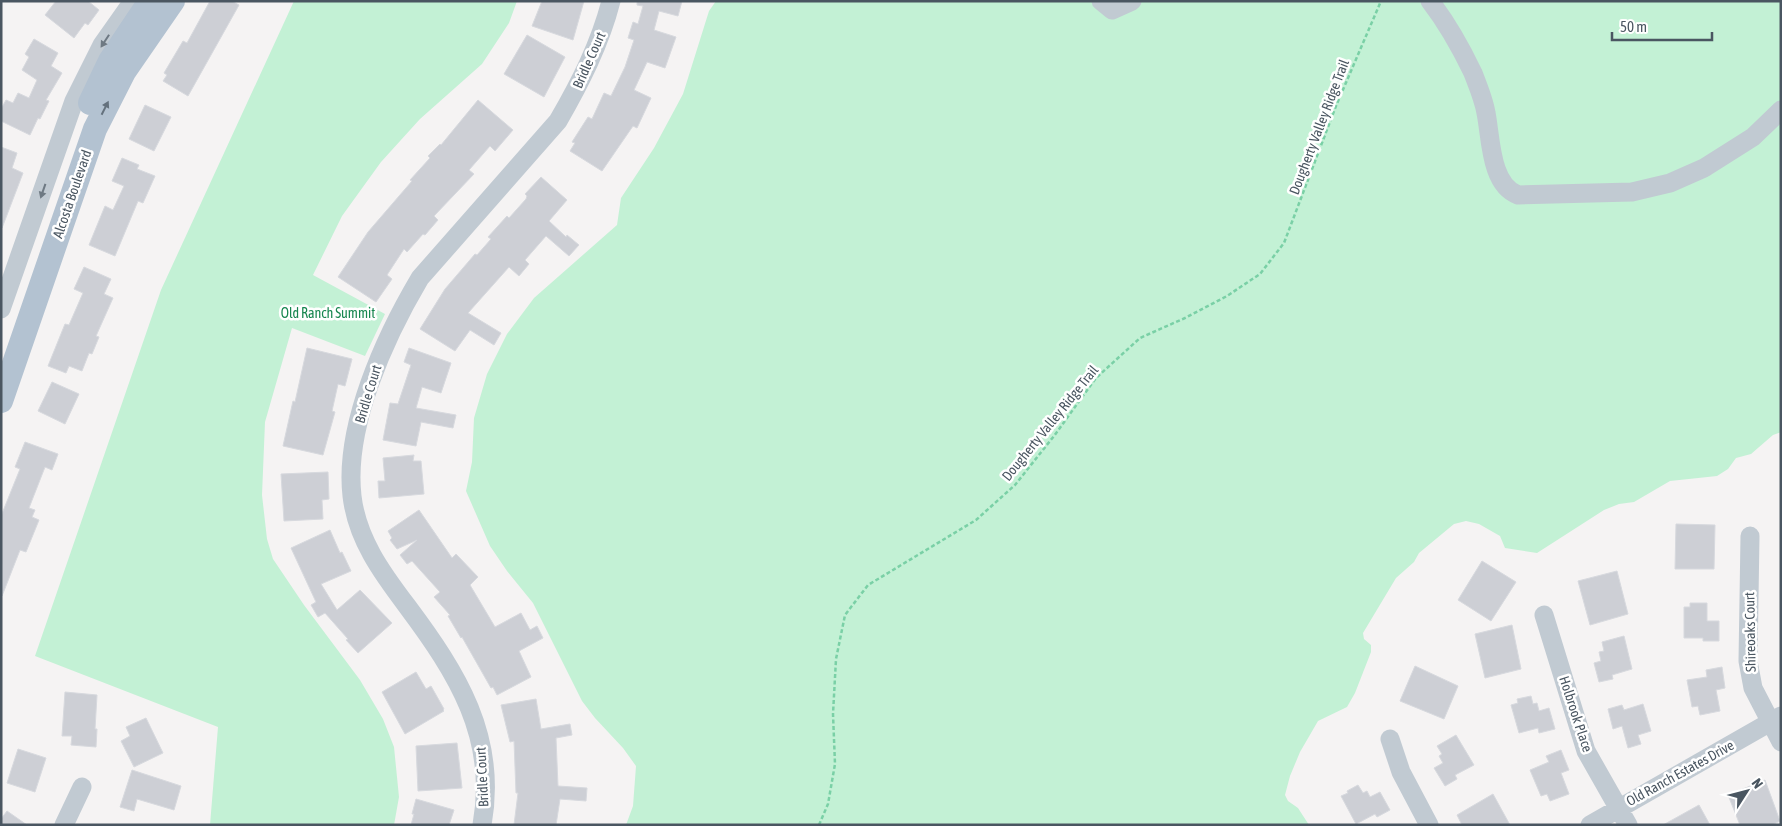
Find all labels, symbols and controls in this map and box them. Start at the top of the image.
scale bar [1612,10,1712,42]
text: 50 m [1620,18,1647,35]
street label: Bridle Court [569,29,609,91]
one-way arrow [100,35,110,48]
street label: Dougherty Valley Ridge Trail [1286,57,1352,197]
one-way arrow [101,101,109,115]
street label: Alcosta Boulevard [49,148,95,240]
one-way arrow [39,184,47,199]
park label: Old Ranch Summit [281,305,375,321]
street label: Dougherty Valley Ridge Trail [999,362,1102,484]
street label: Bridle Court [352,363,384,425]
street label: Shireoaks Court [1741,592,1759,672]
street label: Holbrook Place [1556,674,1596,754]
street label: Old Ranch Estates Drive [1624,737,1736,809]
street label: Bridle Court [472,747,492,807]
north arrow [1722,766,1772,816]
text: N [1749,775,1766,791]

